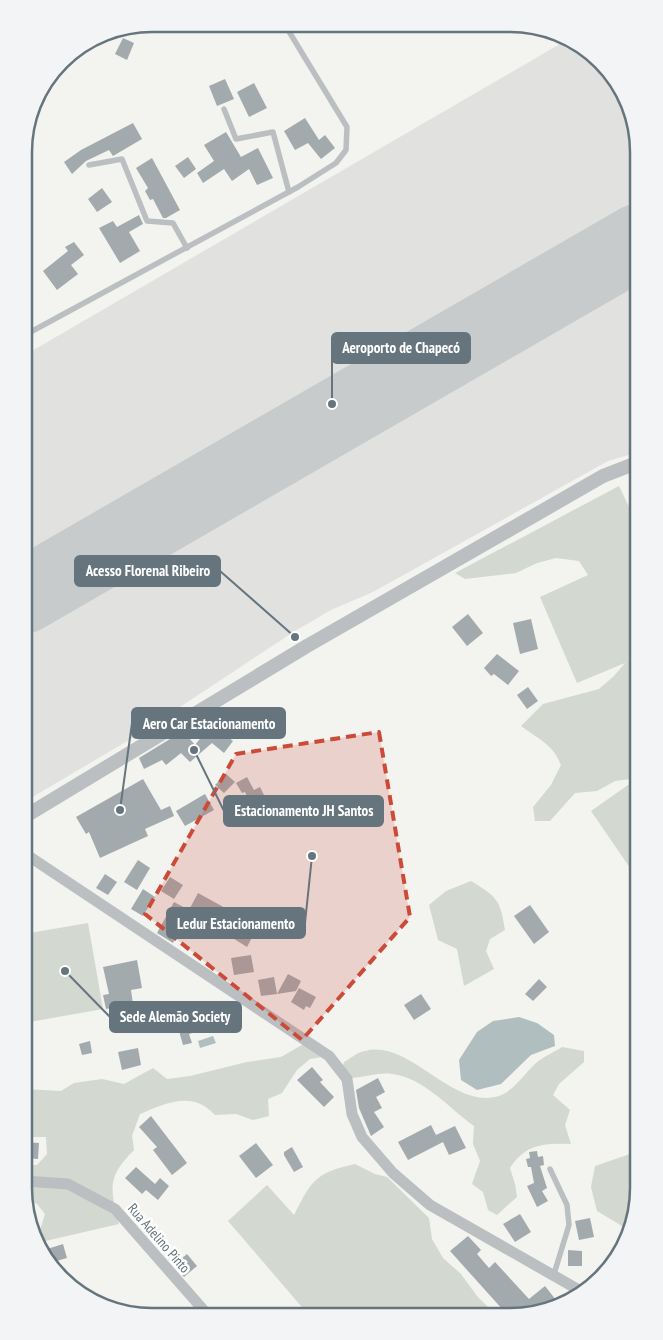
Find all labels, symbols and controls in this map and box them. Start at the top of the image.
callout: Aeroporto de Chapecó [332,333,470,363]
text: Aeroporto de Chapecó [341,338,460,357]
callout: Acesso Florenal Ribeiro [75,556,220,586]
text: Acesso Florenal Ribeiro [85,561,211,580]
callout: Aero Car Estacionamento [132,708,285,738]
text: Aero Car Estacionamento [142,714,276,733]
callout: Estacionamento JH Santos [224,796,383,826]
text: Estacionamento JH Santos [235,801,373,820]
callout: Ledur Estacionamento [167,908,305,938]
text: Ledur Estacionamento [177,914,295,933]
callout: Sede Alemão Society [110,1002,241,1032]
text: Sede Alemão Society [120,1007,231,1026]
street label: Rua Adelino Pinto [124,1200,194,1276]

